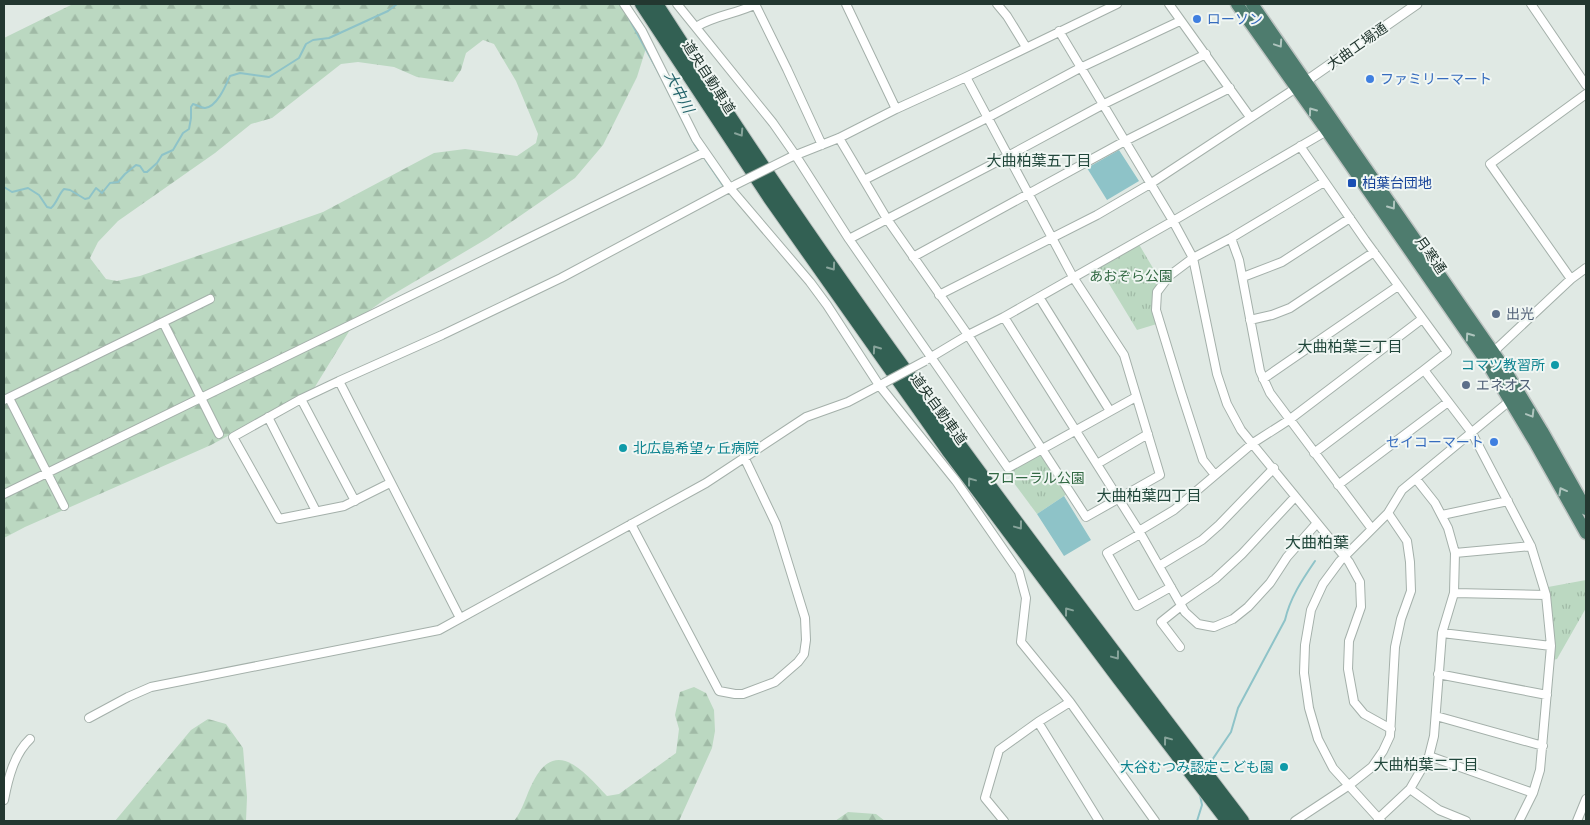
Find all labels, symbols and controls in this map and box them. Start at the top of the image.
place label: ローソン [1207,10,1263,28]
marker: ローソン [1191,13,1203,25]
street label: 大曲工場通 [1323,19,1391,73]
street label: 道央自動車道 [679,37,739,117]
one-way arrow [1273,38,1282,48]
water label: 大中川 [660,67,699,118]
place label: ファミリーマート [1380,70,1492,88]
marker: ファミリーマート [1364,73,1376,85]
one-way arrow [1310,108,1318,117]
one-way arrow [733,127,743,136]
district label: 大曲柏葉五丁目 [986,151,1092,170]
place label: 柏葉台団地 [1362,174,1432,192]
marker: 柏葉台団地 [1346,177,1358,189]
one-way arrow [1386,200,1395,210]
street label: 月寒通 [1412,233,1450,277]
one-way arrow [826,261,835,271]
park label: あおぞら公園 [1089,267,1173,285]
place label: 出光 [1506,305,1534,323]
marker: 出光 [1490,308,1502,320]
one-way arrow [1466,333,1475,342]
district label: 大曲柏葉三丁目 [1297,337,1403,356]
one-way arrow [873,345,882,355]
place label: コマツ教習所 [1461,356,1545,374]
marker: コマツ教習所 [1549,359,1561,371]
street label: 道央自動車道 [907,370,971,448]
place label: エネオス [1476,376,1532,394]
marker: エネオス [1460,379,1472,391]
one-way arrow [1525,408,1535,417]
place label: セイコーマート [1386,433,1484,451]
marker: セイコーマート [1488,436,1500,448]
place label: 北広島希望ヶ丘病院 [633,439,759,457]
marker: 北広島希望ヶ丘病院 [617,442,629,454]
park label: フローラル公園 [987,469,1085,487]
one-way arrow [969,478,977,487]
district label: 大曲柏葉四丁目 [1096,486,1202,505]
one-way arrow [1558,487,1568,496]
one-way arrow [1014,520,1022,529]
district label: 大曲柏葉 [1285,532,1349,552]
one-way arrow [1066,608,1074,617]
one-way arrow [1111,650,1119,659]
one-way arrow [1164,736,1173,746]
district label: 大曲柏葉二丁目 [1373,755,1479,774]
place label: 大谷むつみ認定こども園 [1120,758,1274,776]
marker: 大谷むつみ認定こども園 [1278,761,1290,773]

